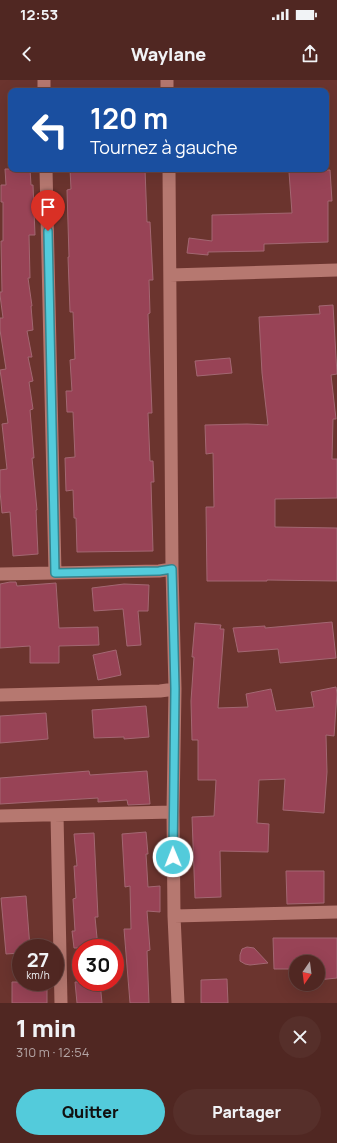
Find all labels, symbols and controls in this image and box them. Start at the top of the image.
text: 12:53 [20,4,58,25]
text: Waylane [131,42,206,66]
icon: back [16,43,38,65]
icon: share [299,43,321,65]
text: 120 m [90,99,168,137]
icon: left [24,104,76,156]
text: Tournez à gauche [90,135,238,159]
pin [31,190,65,231]
icon: arrive [37,196,59,218]
position arrow [152,836,194,878]
speed limit sign: 30 [72,939,124,991]
text: 27 [27,946,49,973]
north arrow [289,955,325,991]
map controls [289,955,325,991]
text: km/h [26,968,50,982]
text: 1 min [16,1011,76,1044]
button: close [279,1016,321,1058]
text: 310 m · 12:54 [16,1043,90,1061]
button: Quitter [16,1089,165,1135]
button: Partager [173,1089,321,1135]

